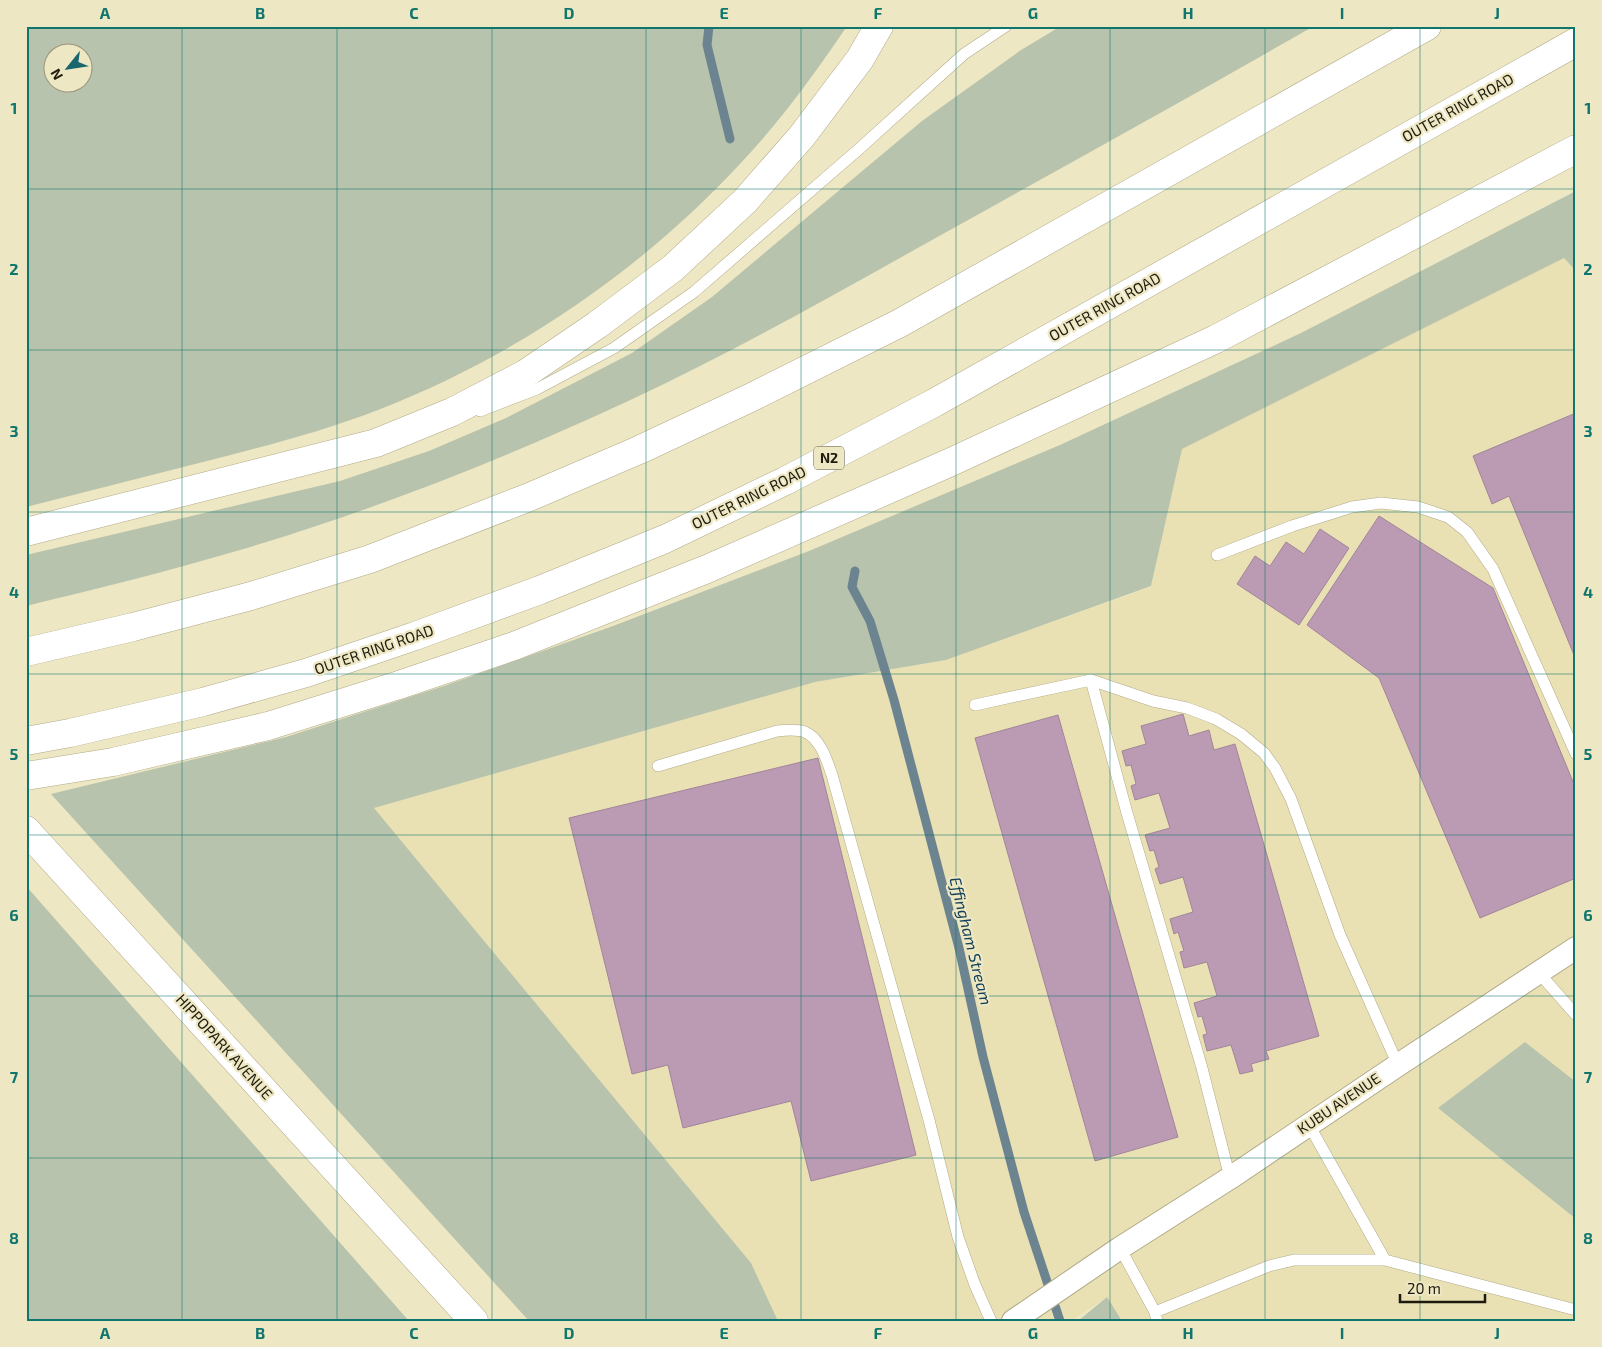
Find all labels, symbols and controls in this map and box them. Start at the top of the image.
text: A [100,3,111,22]
text: B [255,3,265,22]
text: C [409,3,419,22]
text: D [564,3,575,22]
text: E [719,3,729,22]
text: F [874,3,883,22]
text: G [1028,3,1038,22]
text: H [1182,3,1194,22]
text: I [1340,3,1344,22]
text: J [1494,3,1500,22]
north arrow [42,42,92,92]
text: N [46,66,66,83]
street label: OUTER RING ROAD [1399,69,1516,145]
text: 1 [11,98,17,117]
text: 1 [1585,98,1591,117]
text: 2 [9,259,19,278]
text: 2 [1583,259,1593,278]
street label: OUTER RING ROAD [1046,268,1163,344]
text: 3 [9,421,19,440]
text: 3 [1583,421,1593,440]
road number: N2 [814,446,844,469]
street label: OUTER RING ROAD [689,462,809,533]
text: 4 [9,582,19,601]
text: 4 [1583,582,1593,601]
street label: OUTER RING ROAD [312,620,436,678]
text: 5 [10,744,19,763]
text: 5 [1584,744,1593,763]
water label: Effingham Stream [946,875,997,1007]
text: 6 [9,905,19,924]
text: 6 [1583,905,1593,924]
street label: HIPPOPARK AVENUE [173,990,277,1103]
text: 7 [10,1067,19,1086]
text: 7 [1584,1067,1593,1086]
street label: KUBU AVENUE [1293,1069,1383,1138]
text: 8 [9,1228,19,1247]
text: 8 [1583,1228,1593,1247]
scale bar [1400,1272,1484,1304]
text: 20 m [1407,1279,1441,1297]
text: A [100,1323,111,1342]
text: B [255,1323,265,1342]
text: C [409,1323,419,1342]
text: D [564,1323,575,1342]
text: E [719,1323,729,1342]
text: F [874,1323,883,1342]
text: G [1028,1323,1038,1342]
text: H [1182,1323,1194,1342]
text: I [1340,1323,1344,1342]
text: J [1494,1323,1500,1342]

